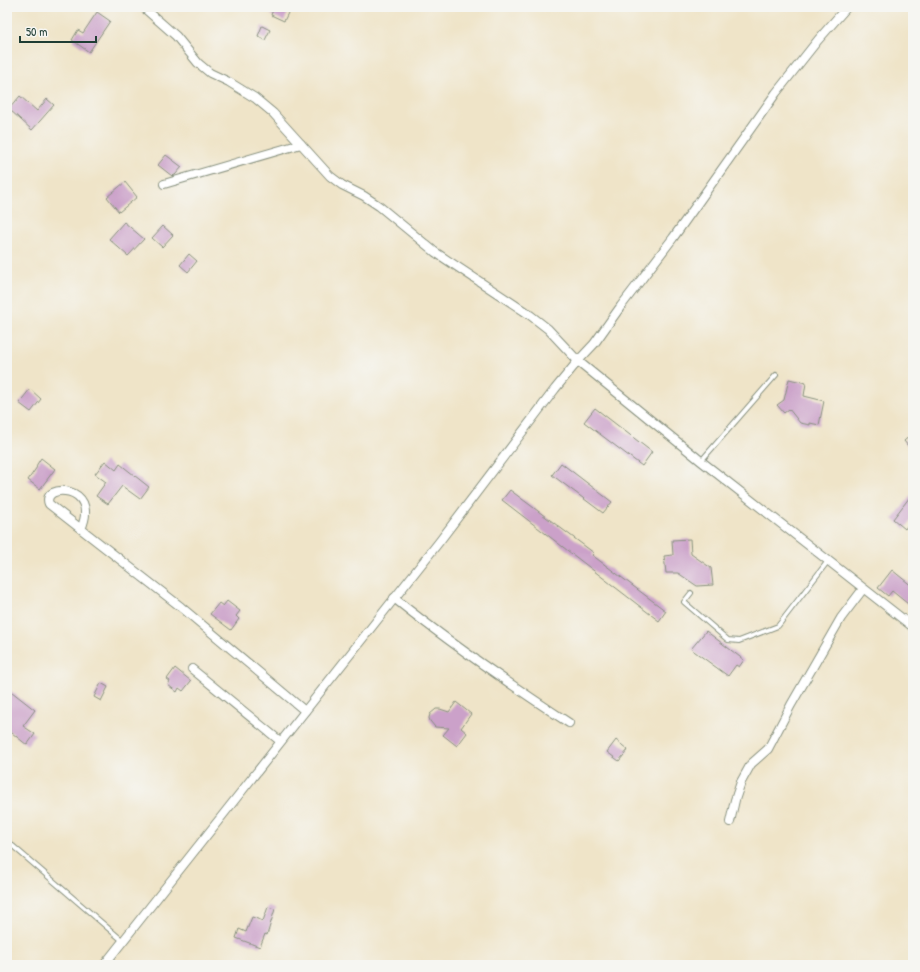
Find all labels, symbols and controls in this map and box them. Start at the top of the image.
scale bar [20,18,96,44]
text: 50 m [26,23,47,40]

